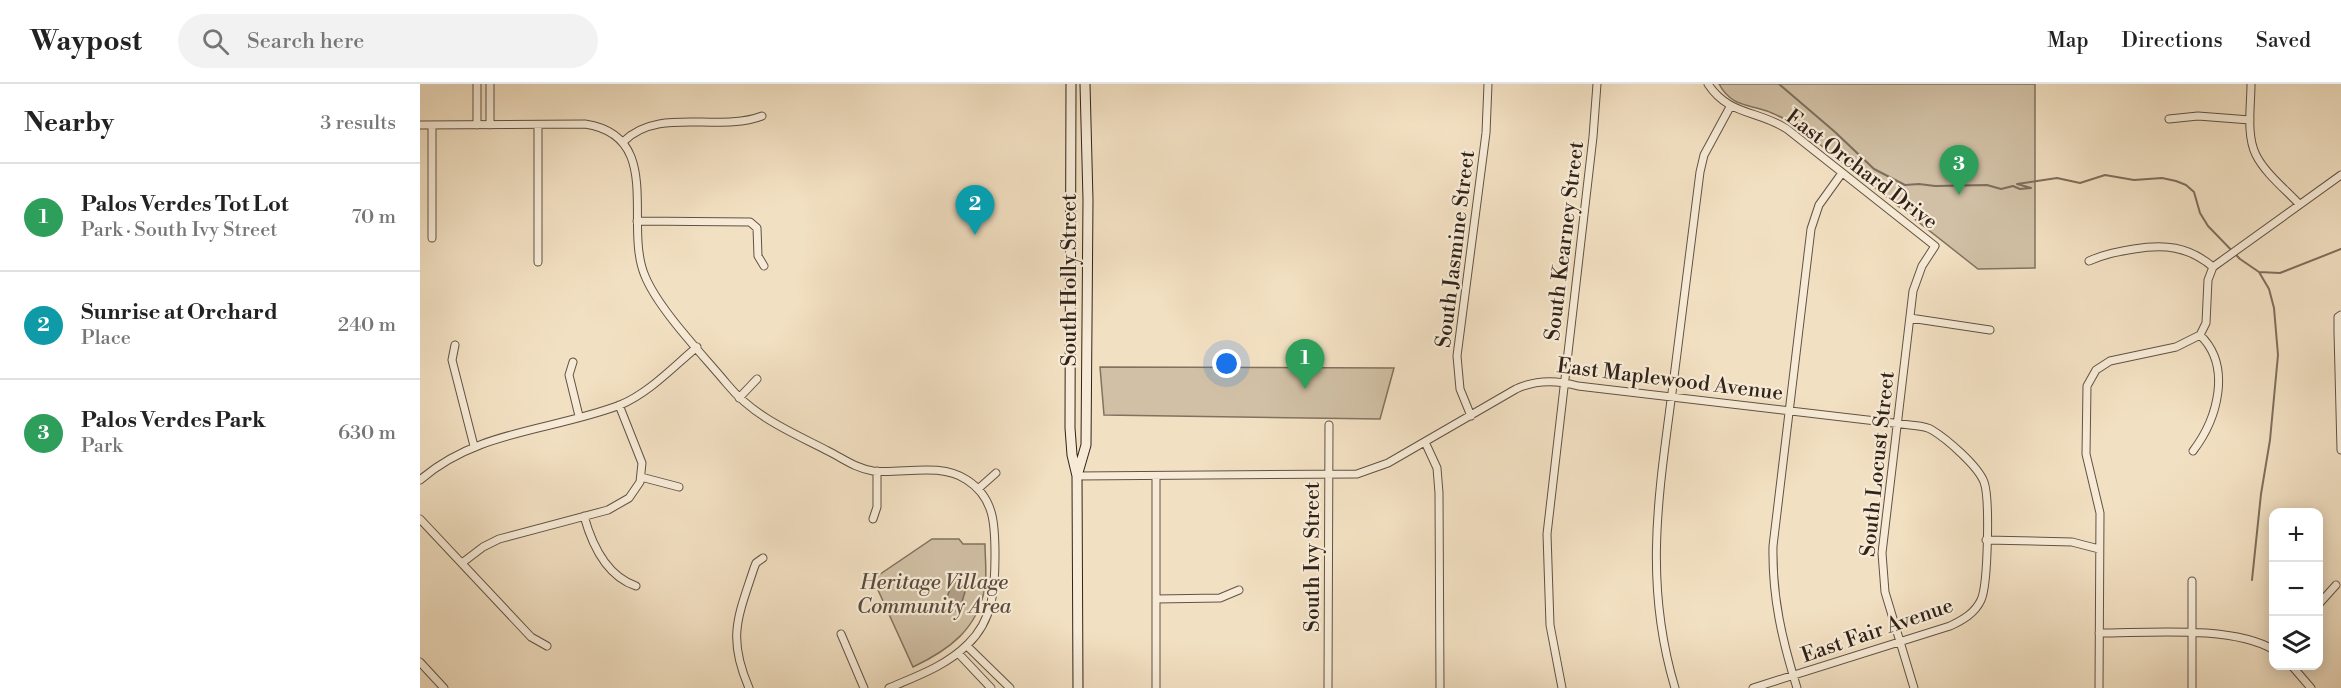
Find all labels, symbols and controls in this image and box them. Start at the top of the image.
search box [178,14,598,68]
text: Waypost [30,24,142,59]
icon: search [199,25,232,58]
text: Search here [247,28,364,55]
text: Map [2047,28,2089,54]
text: Directions [2122,28,2223,54]
text: Saved [2256,28,2311,54]
street label: East Orchard Drive [1780,104,1943,235]
text: Nearby [24,107,114,139]
text: 3 results [320,111,396,136]
street label: South Kearney Street [1540,139,1590,342]
pin: 3 [1940,146,1978,195]
street label: South Jasmine Street [1431,148,1481,349]
pin: 2 [956,186,994,235]
text: Palos Verdes Tot Lot [81,191,288,218]
street label: South Holly Street [1057,193,1083,367]
text: 1 [39,205,48,230]
text: 70 m [352,205,396,230]
text: Park · South Ivy Street [81,218,277,243]
text: Sunrise at Orchard [81,299,278,326]
text: 2 [37,313,50,338]
text: 240 m [338,313,396,338]
text: Place [81,326,131,351]
pin: 1 [1286,340,1324,389]
your location [1212,349,1241,378]
street label: East Maplewood Avenue [1555,353,1784,407]
street label: South Locust Street [1855,369,1901,558]
text: Palos Verdes Park [81,407,266,434]
text: 3 [37,421,50,446]
text: 630 m [338,421,396,446]
text: Park [81,434,123,459]
street label: South Ivy Street [1300,481,1326,632]
map controls [2269,508,2323,670]
button: + [2269,508,2323,562]
button: − [2269,562,2323,616]
park label: Heritage Village Community Area [857,570,1012,620]
street label: East Fair Avenue [1798,593,1957,669]
button: layers [2269,616,2323,670]

